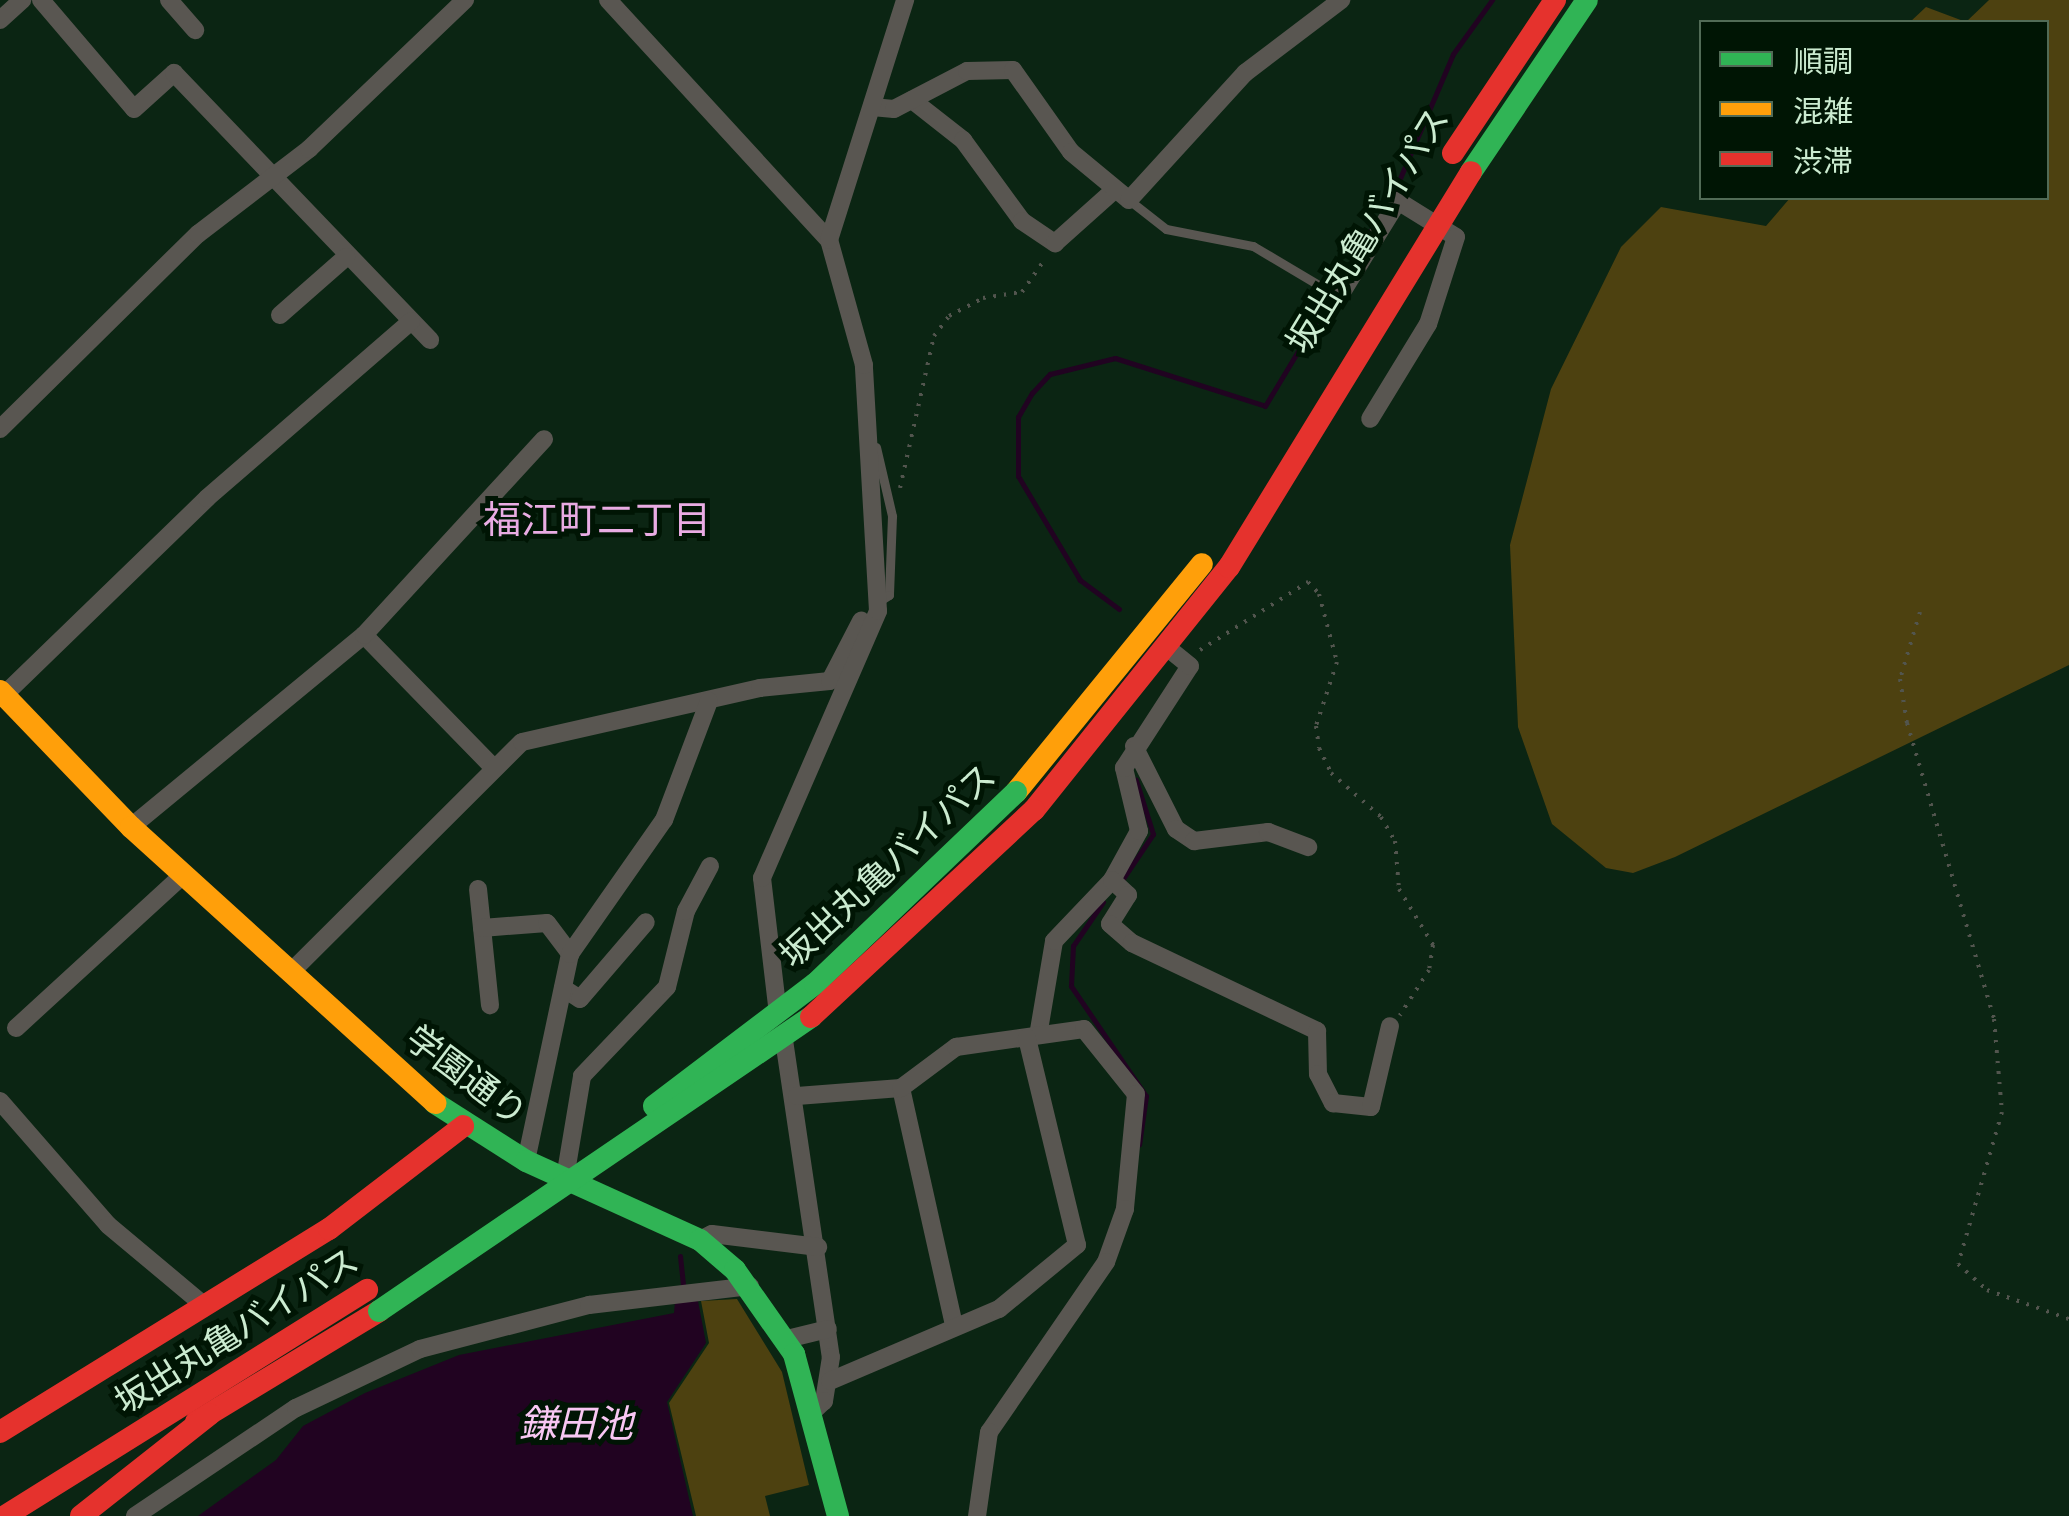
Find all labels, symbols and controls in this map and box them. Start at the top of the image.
legend [1699,20,2049,200]
text: 順調 [1793,41,1853,80]
text: 混雑 [1793,91,1853,130]
street label: 坂出丸亀バイパス [1277,99,1457,361]
text: 渋滞 [1793,141,1853,180]
district label: 福江町二丁目 [483,496,711,542]
street label: 坂出丸亀バイパス [770,754,1004,976]
street label: 学園通り [398,1016,536,1134]
street label: 坂出丸亀バイパス [106,1238,366,1422]
water label: 鎌田池 [519,1400,633,1446]

